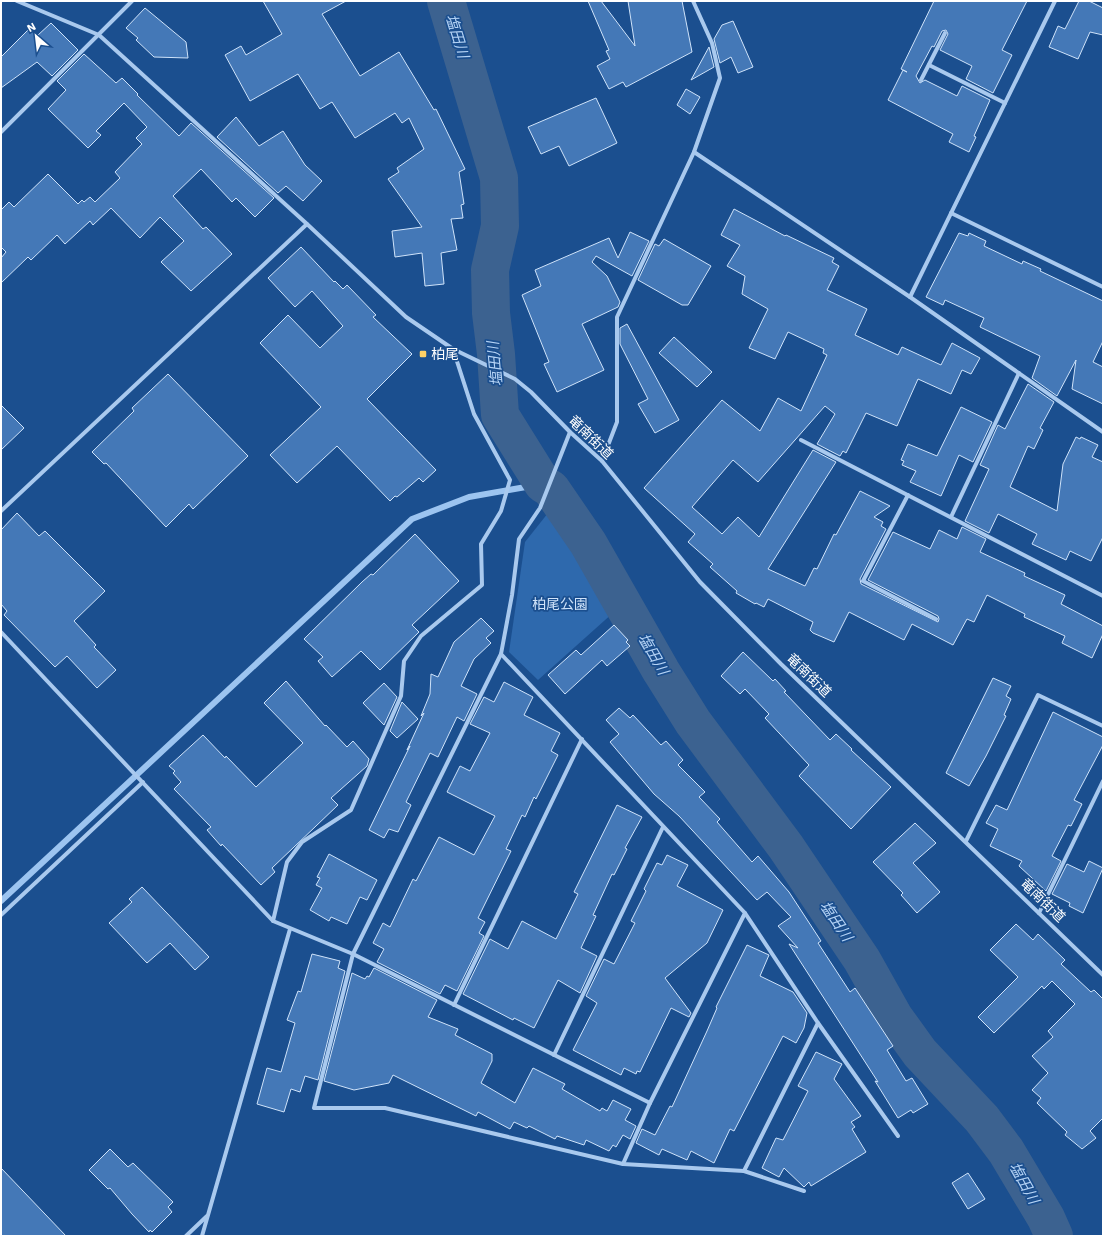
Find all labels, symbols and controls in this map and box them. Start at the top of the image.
water label: 塩田川 [442,12,473,62]
north arrow [16,16,56,56]
text: N [25,20,38,35]
water label: 塩田川 [484,339,506,387]
place label: 柏尾 [431,346,459,362]
marker: 柏尾 [418,349,428,359]
street label: 竜南街道 [565,412,617,462]
park label: 柏尾公園 [532,596,588,612]
water label: 塩田川 [634,630,673,680]
street label: 竜南街道 [783,650,835,700]
street label: 竜南街道 [1017,875,1069,925]
water label: 塩田川 [816,897,857,946]
water label: 塩田川 [1005,1159,1044,1209]

